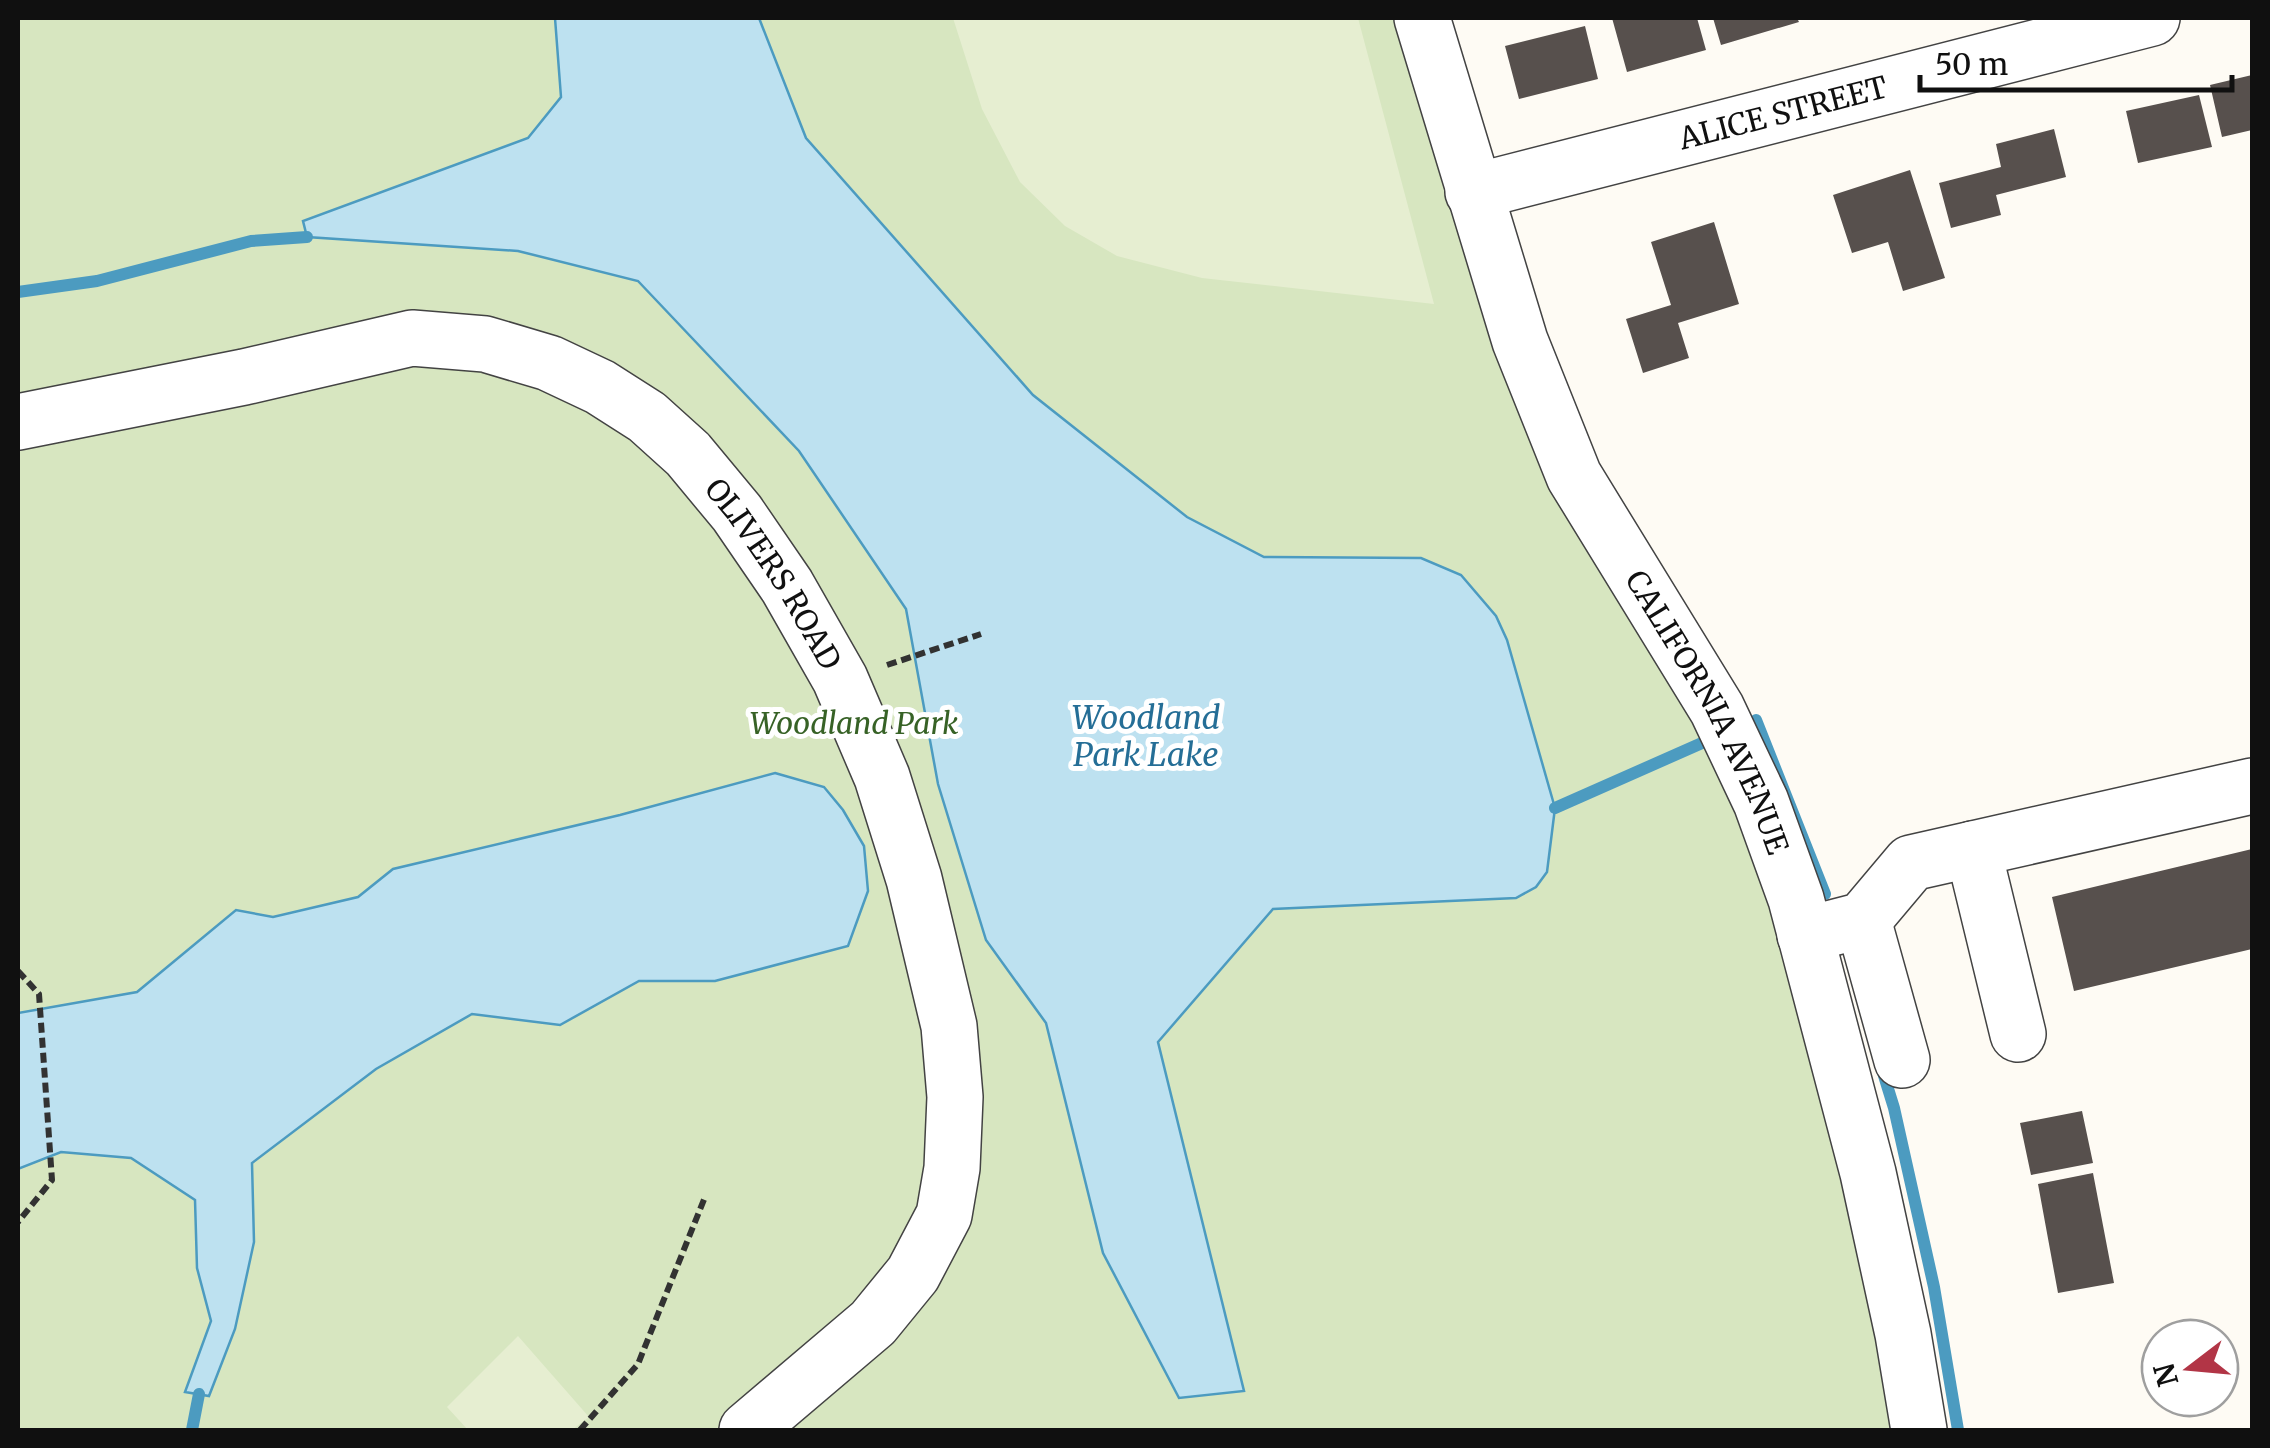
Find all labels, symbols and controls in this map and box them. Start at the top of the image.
scale bar [1920,30,2232,92]
text: 50 m [1935,45,2008,83]
street label: ALICE STREET [1674,68,1891,158]
street label: OLIVERS ROAD [697,470,850,676]
street label: CALIFORNIA AVENUE [1617,563,1797,859]
water label: Woodland Park Lake [1072,698,1221,775]
park label: Woodland Park [750,704,959,742]
north arrow [2140,1318,2240,1418]
text: N [2146,1359,2186,1390]

